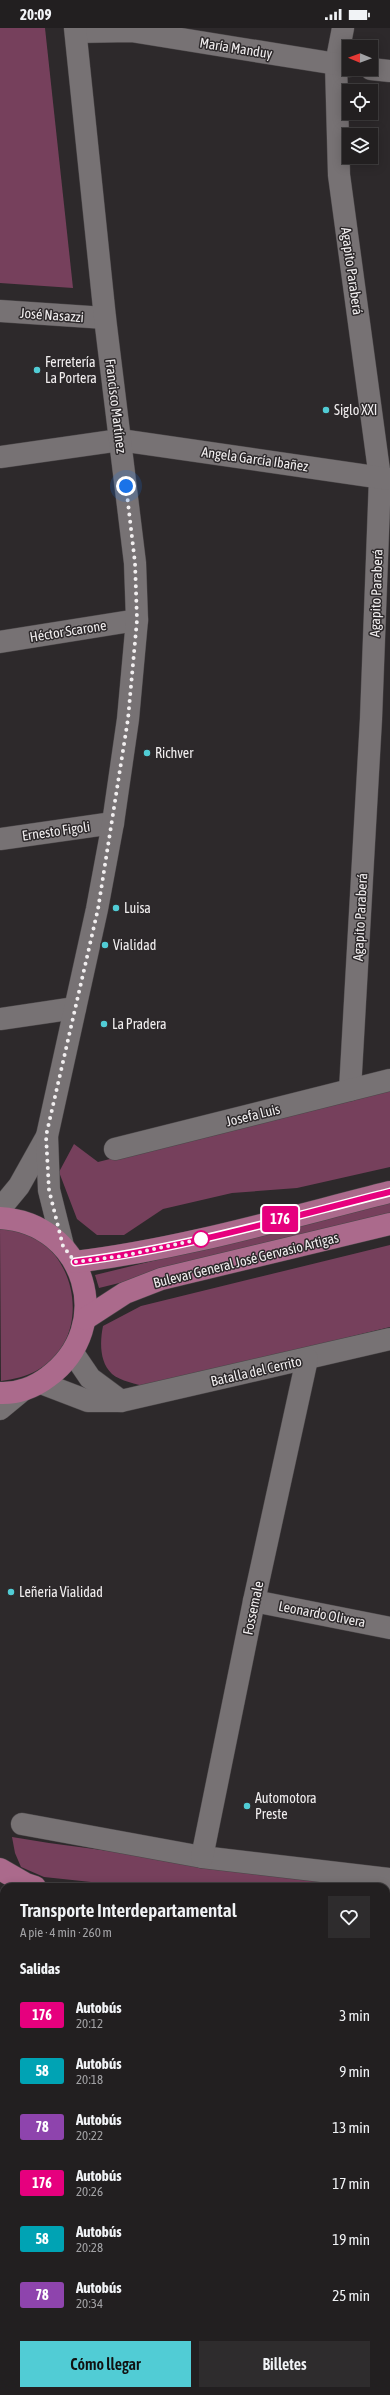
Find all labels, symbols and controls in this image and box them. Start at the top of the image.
text: 20:09 [20,6,51,23]
street label: María Manduy [198,34,274,62]
north arrow [342,40,378,76]
map controls [342,40,378,164]
button: locate [342,84,378,120]
button: layers [342,128,378,164]
street label: Agapito Paraberá [338,226,366,316]
street label: José Nasazzi [20,305,84,325]
place label: Ferretería La Portera [45,354,97,386]
street label: Francisco Martínez [102,358,130,454]
marker: Ferretería La Portera [32,365,42,375]
place label: Siglo XXI [334,402,377,418]
marker: Siglo XXI [321,405,331,415]
street label: Angela García Ibañez [201,444,309,474]
your location [116,476,136,496]
street label: Agapito Paraberá [366,549,386,637]
street label: Héctor Scarone [28,617,108,645]
place label: Richver [155,745,194,761]
marker: Richver [142,748,152,758]
street label: Ernesto Figoli [21,818,91,844]
street label: Agapito Paraberá [350,873,370,961]
place label: Luisa [124,900,151,916]
marker: Luisa [111,903,121,913]
place label: Vialidad [113,937,156,953]
marker: Vialidad [100,940,110,950]
place label: La Pradera [112,1016,166,1032]
marker: La Pradera [99,1019,109,1029]
street label: Josefa Luis [224,1101,282,1129]
line badge: 176 [257,1206,303,1232]
text: 176 [270,1211,290,1227]
street label: Bulevar General José Gervasio Artigas [152,1229,340,1291]
unlabelled marker [192,1230,210,1248]
street label: Batalla del Cerrito [209,1353,303,1389]
street label: Fossemale [239,1580,267,1636]
place label: Leñeria Vialidad [19,1584,103,1600]
marker: Leñeria Vialidad [6,1587,16,1597]
street label: Leonardo Olivera [277,1598,367,1630]
place label: Automotora Preste [255,1790,317,1822]
marker: Automotora Preste [242,1801,252,1811]
button: heart [328,1896,370,1938]
text: Transporte Interdepartamental [20,1899,237,1921]
text: A pie · 4 min · 260 m [20,1925,112,1940]
text: Salidas [20,1960,60,1977]
text: Autobús [76,1999,121,2016]
text: 176 [32,2007,52,2023]
text: 3 min [339,2007,370,2024]
text: 20:12 [76,2016,103,2031]
text: Autobús [76,2055,121,2072]
text: 58 [35,2063,49,2079]
text: 9 min [339,2063,370,2080]
text: 20:18 [76,2072,103,2087]
text: Autobús [76,2111,121,2128]
text: 78 [35,2119,49,2135]
text: 13 min [332,2119,370,2136]
text: 20:22 [76,2128,103,2143]
text: Autobús [76,2167,121,2184]
text: 176 [32,2175,52,2191]
text: 17 min [332,2175,370,2192]
text: 20:26 [76,2184,103,2199]
text: Autobús [76,2223,121,2240]
text: 58 [35,2231,49,2247]
text: 19 min [332,2231,370,2248]
text: 20:28 [76,2240,103,2255]
text: Autobús [76,2279,121,2296]
text: 78 [35,2287,49,2303]
text: 25 min [332,2287,370,2304]
text: 20:34 [76,2296,103,2311]
button: Cómo llegar [20,2341,191,2387]
button: Billetes [199,2341,370,2387]

